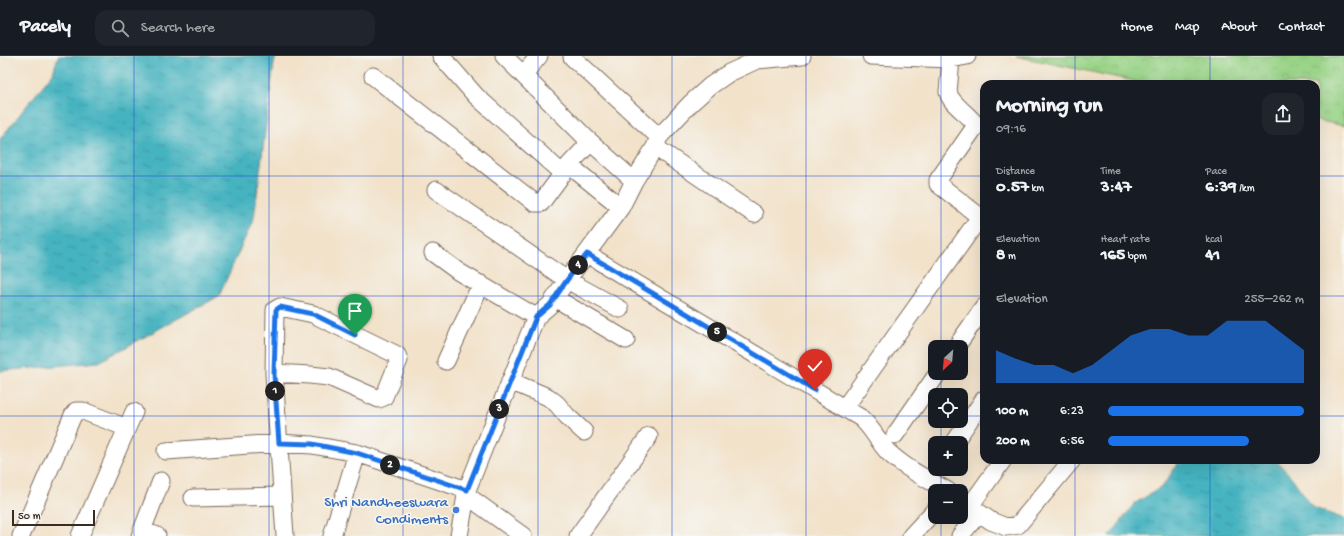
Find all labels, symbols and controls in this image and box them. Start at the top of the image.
search box [95,10,375,46]
text: Pacely [20,16,71,39]
icon: search [109,17,131,39]
text: Search here [141,19,215,37]
text: Home [1121,19,1153,36]
text: Map [1175,19,1199,36]
text: About [1221,19,1257,36]
text: Contact [1279,19,1324,36]
button: share [1262,93,1304,135]
text: Morning run [996,94,1102,120]
text: 09:16 [996,122,1026,137]
text: Distance [996,166,1035,178]
text: Time [1101,166,1121,178]
text: Pace [1205,166,1227,178]
text: 0.57 [996,178,1029,198]
text: 3:47 [1101,178,1132,198]
text: 6:39 [1205,178,1237,198]
text: km [1029,183,1044,195]
text: /km [1237,183,1255,195]
text: Elevation [996,234,1040,246]
text: Heart rate [1101,234,1150,246]
text: kcal [1205,234,1223,246]
text: 8 [996,246,1005,266]
text: 165 [1101,246,1125,266]
text: 41 [1205,246,1220,266]
text: m [1005,251,1016,263]
text: bpm [1125,251,1147,263]
pin: 4 [568,255,588,275]
text: 4 [575,259,581,271]
text: Elevation [996,292,1048,307]
text: 255–262 m [1244,292,1304,307]
pin [338,294,372,335]
icon: arrive [344,300,366,322]
pin: 5 [707,322,727,342]
text: 5 [714,326,720,338]
north arrow [928,340,968,380]
map controls [928,340,968,524]
pin [798,349,832,390]
icon: check [804,355,826,377]
pin: 1 [265,381,285,401]
text: 1 [273,385,277,397]
button: locate [928,388,968,428]
pin: 3 [489,399,509,419]
text: 3 [496,403,502,415]
text: 100 m [996,404,1028,419]
text: 6:23 [1060,404,1084,419]
text: 200 m [996,434,1029,449]
text: 6:56 [1060,434,1084,449]
button: + [928,436,968,476]
pin: 2 [380,455,400,475]
text: 2 [387,459,393,471]
button: − [928,484,968,524]
place label: Shri Nandheeswara Condiments [324,494,449,529]
marker: Shri Nandheeswara Condiments [451,505,461,515]
scale bar [12,508,95,527]
text: 50 m [18,511,40,523]

